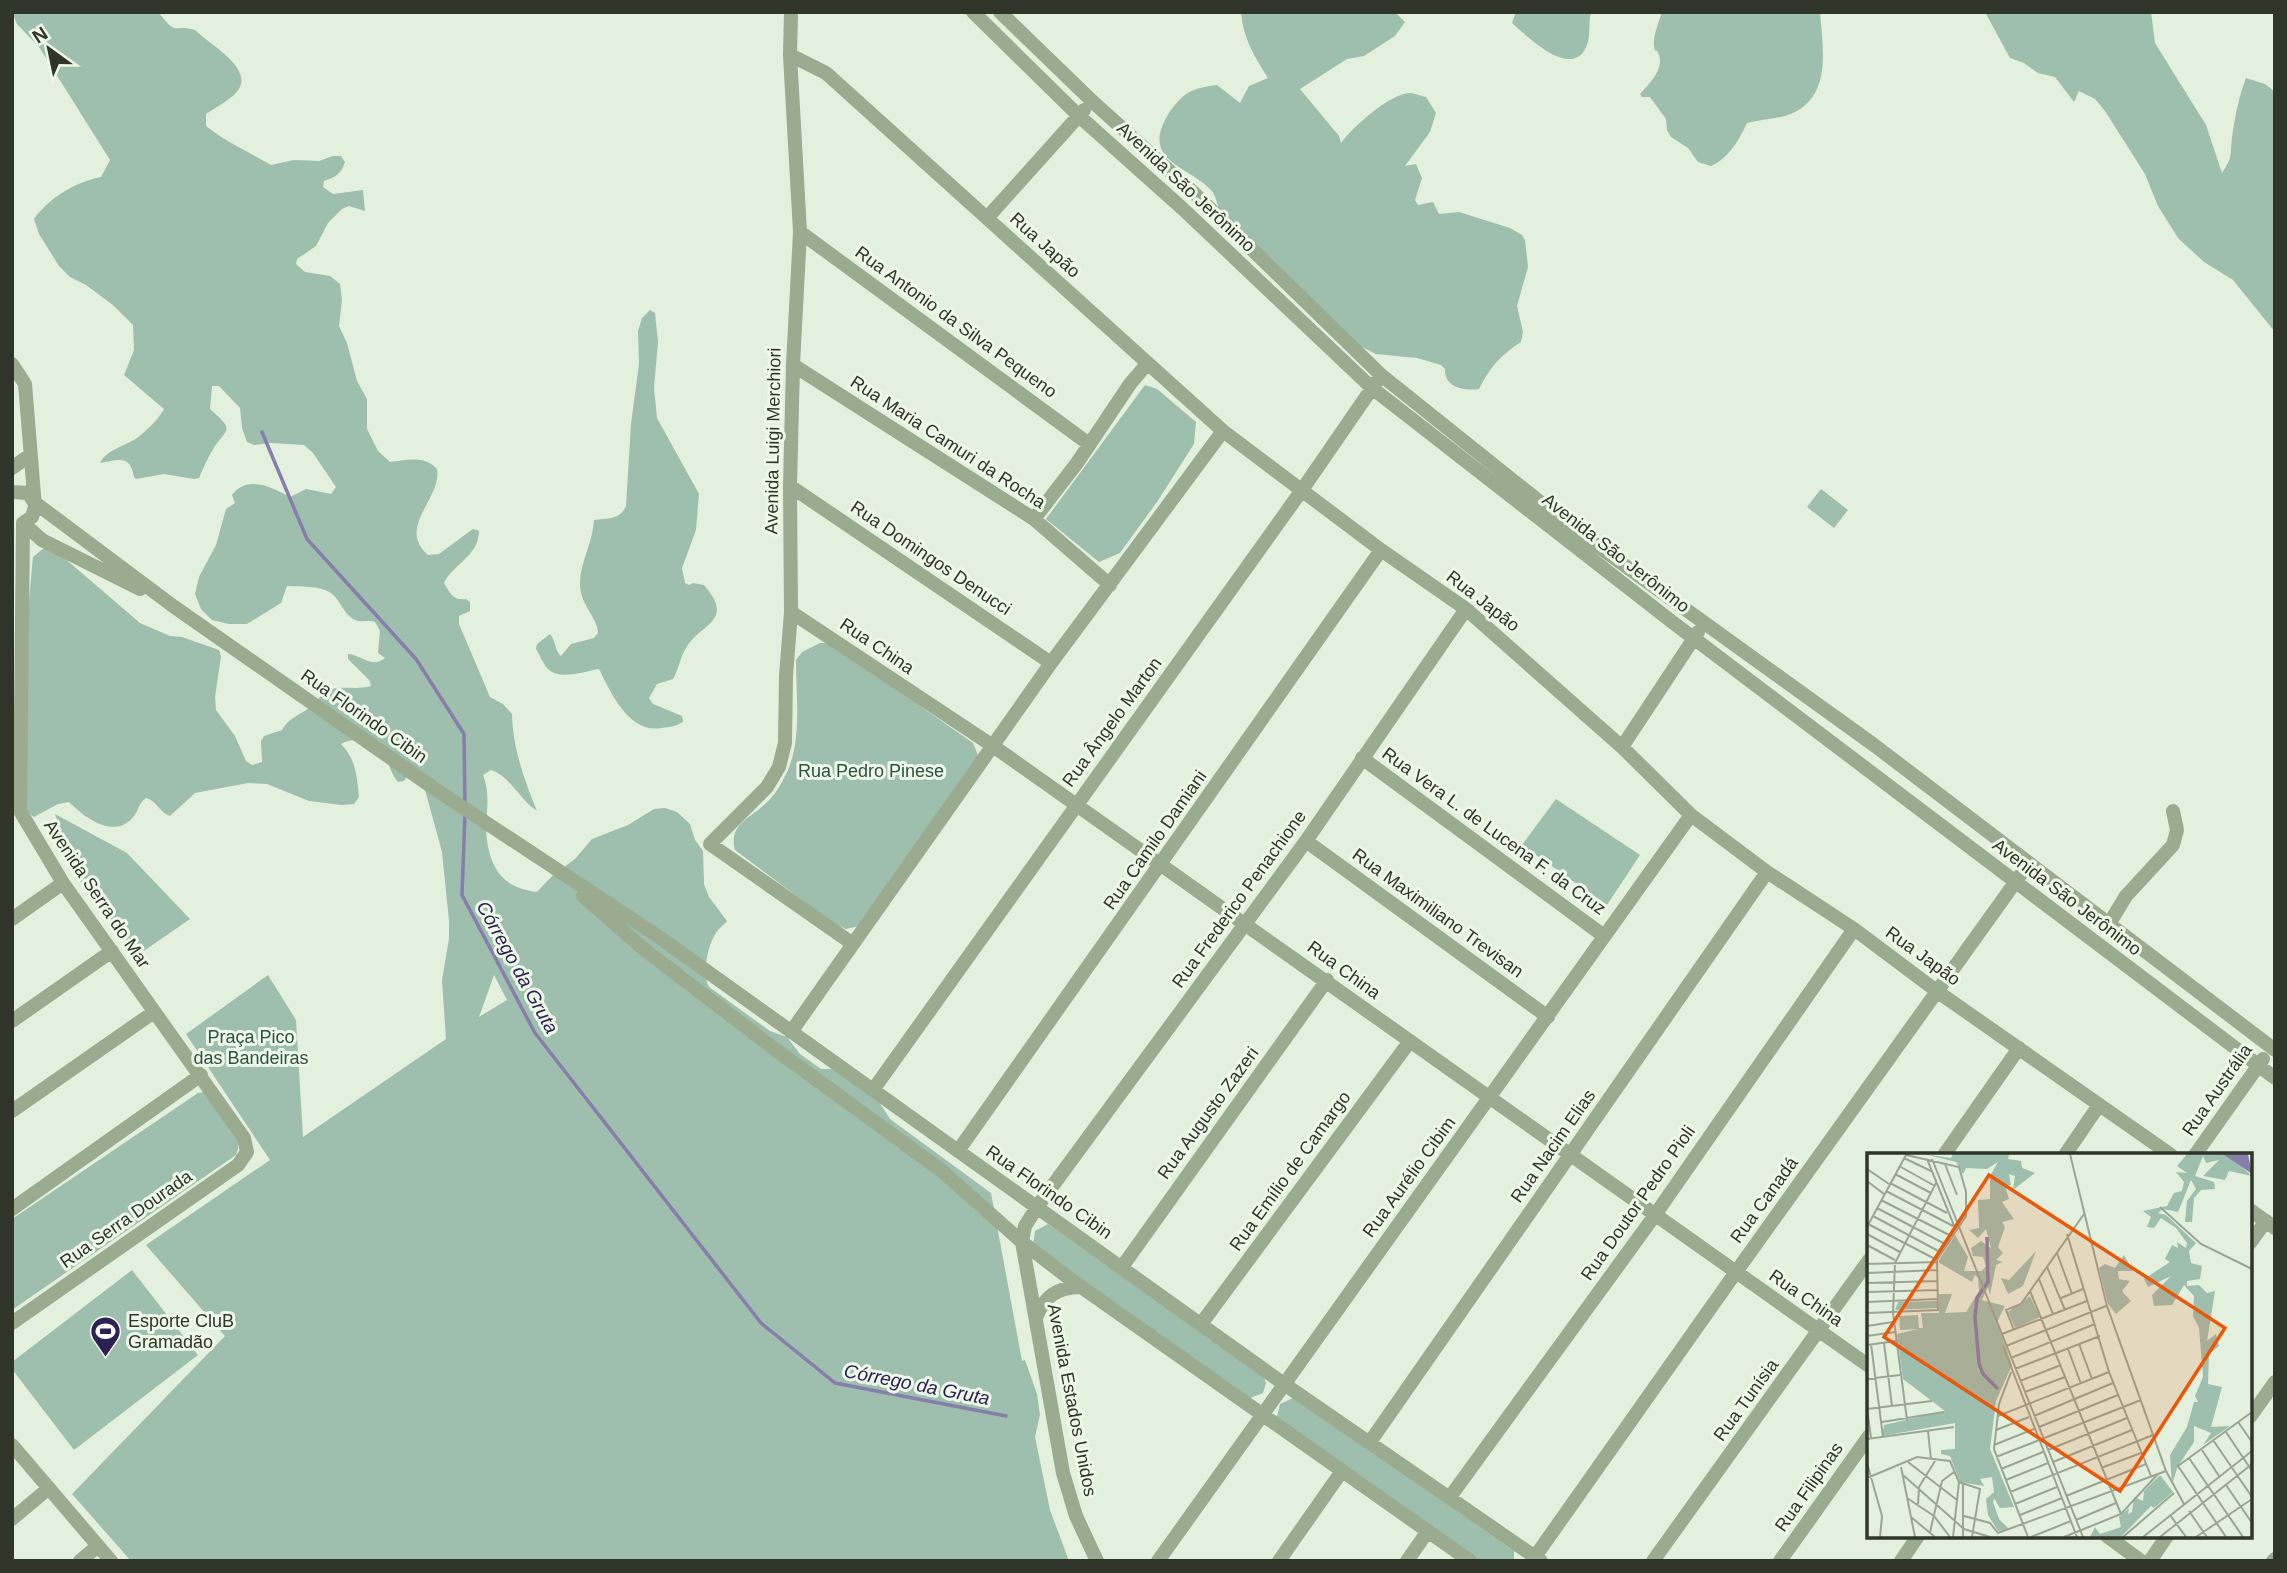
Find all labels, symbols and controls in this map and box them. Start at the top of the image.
north arrow [14,14,84,84]
text: N [29,23,51,48]
street label: Avenida São Jerônimo [1113,118,1259,256]
street label: Rua Japão [1006,208,1084,282]
street label: Rua Antonio da Silva Pequeno [851,242,1061,402]
street label: Avenida Luigi Merchiori [761,347,785,535]
street label: Rua Maria Camuri da Rocha [847,371,1050,513]
street label: Avenida São Jerônimo [1539,489,1693,617]
street label: Rua Domingos Denucci [847,497,1015,619]
street label: Rua Japão [1443,566,1523,636]
street label: Rua China [836,614,919,679]
street label: Rua Ângelo Marton [1058,653,1166,791]
street label: Rua Florindo Cibin [297,665,431,767]
street label: Rua Vera L. de Lucena F. da Cruz [1378,743,1610,919]
park label: Rua Pedro Pinese [798,761,944,781]
street label: Rua Camilo Damiani [1099,767,1211,913]
street label: Rua Frederico Penachione [1168,807,1310,991]
street label: Avenida Serra do Mar [40,816,154,972]
street label: Avenida São Jerônimo [1989,835,2145,959]
street label: Rua Maximiliano Trevisan [1349,844,1527,982]
water label: Córrego da Gruta [473,897,563,1037]
street label: Rua Japão [1882,922,1964,990]
street label: Rua China [1304,937,1385,1004]
park label: Praça Pico das Bandeiras [193,1027,309,1068]
street label: Rua Austrália [2178,1040,2256,1140]
street label: Rua Augusto Zazeri [1153,1043,1263,1183]
street label: Rua Nacim Elias [1507,1086,1599,1206]
street label: Rua Emílio de Camargo [1225,1087,1355,1255]
street label: Rua Aurélio Cibim [1359,1113,1459,1241]
street label: Rua Doutor Pedro Pioli [1577,1122,1699,1284]
street label: Rua Florindo Cibin [982,1141,1116,1243]
street label: Rua Canadá [1726,1152,1802,1247]
inset map [1867,1153,2252,1538]
street label: Rua Serra Dourada [56,1165,196,1272]
street label: Rua China [1765,1265,1847,1331]
street label: Avenida Estados Unidos [1044,1302,1100,1498]
place label: Esporte CluB Gramadão [128,1311,234,1352]
sports icon: Esporte CluB Gramadão [88,1314,122,1358]
street label: Rua Tunísia [1710,1354,1783,1445]
water label: Córrego da Gruta [842,1360,991,1409]
street label: Rua Filipinas [1771,1439,1847,1535]

